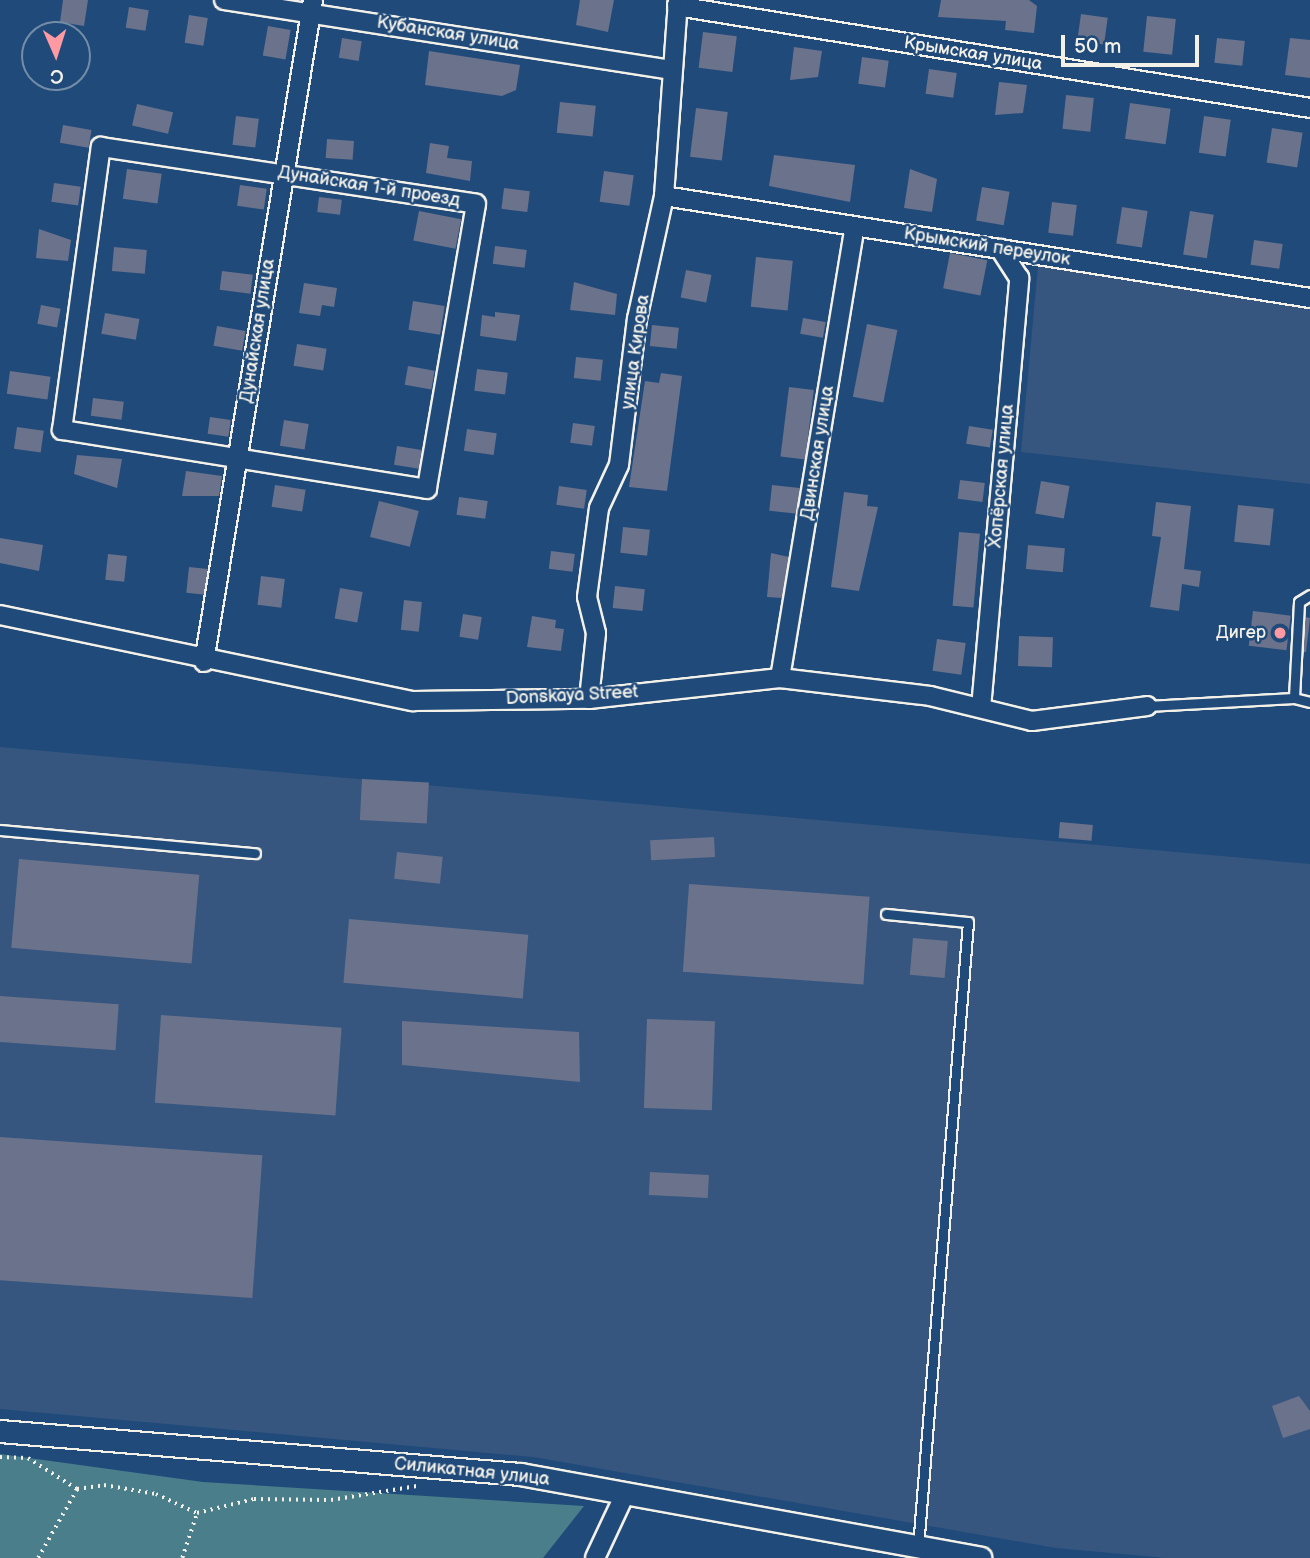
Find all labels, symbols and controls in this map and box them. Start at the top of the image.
street label: Кубанская улица [375,12,521,56]
north arrow [21,21,91,91]
scale bar [1065,21,1203,65]
street label: Крымская улица [902,32,1044,76]
text: 50 m [1074,34,1121,59]
text: С [50,64,64,87]
street label: Дунайская 1-й проезд [276,162,462,212]
street label: Крымский переулок [902,223,1072,271]
street label: Дунайская улица [236,257,280,405]
street label: улица Кирова [617,293,655,411]
street label: Двинская улица [797,384,839,522]
street label: Хопёрская улица [985,403,1019,549]
place label: Дигер [1216,622,1266,644]
marker: Дигер [1272,625,1288,641]
street label: Donskaya Street [505,682,639,710]
street label: Силикатная улица [393,1453,551,1491]

